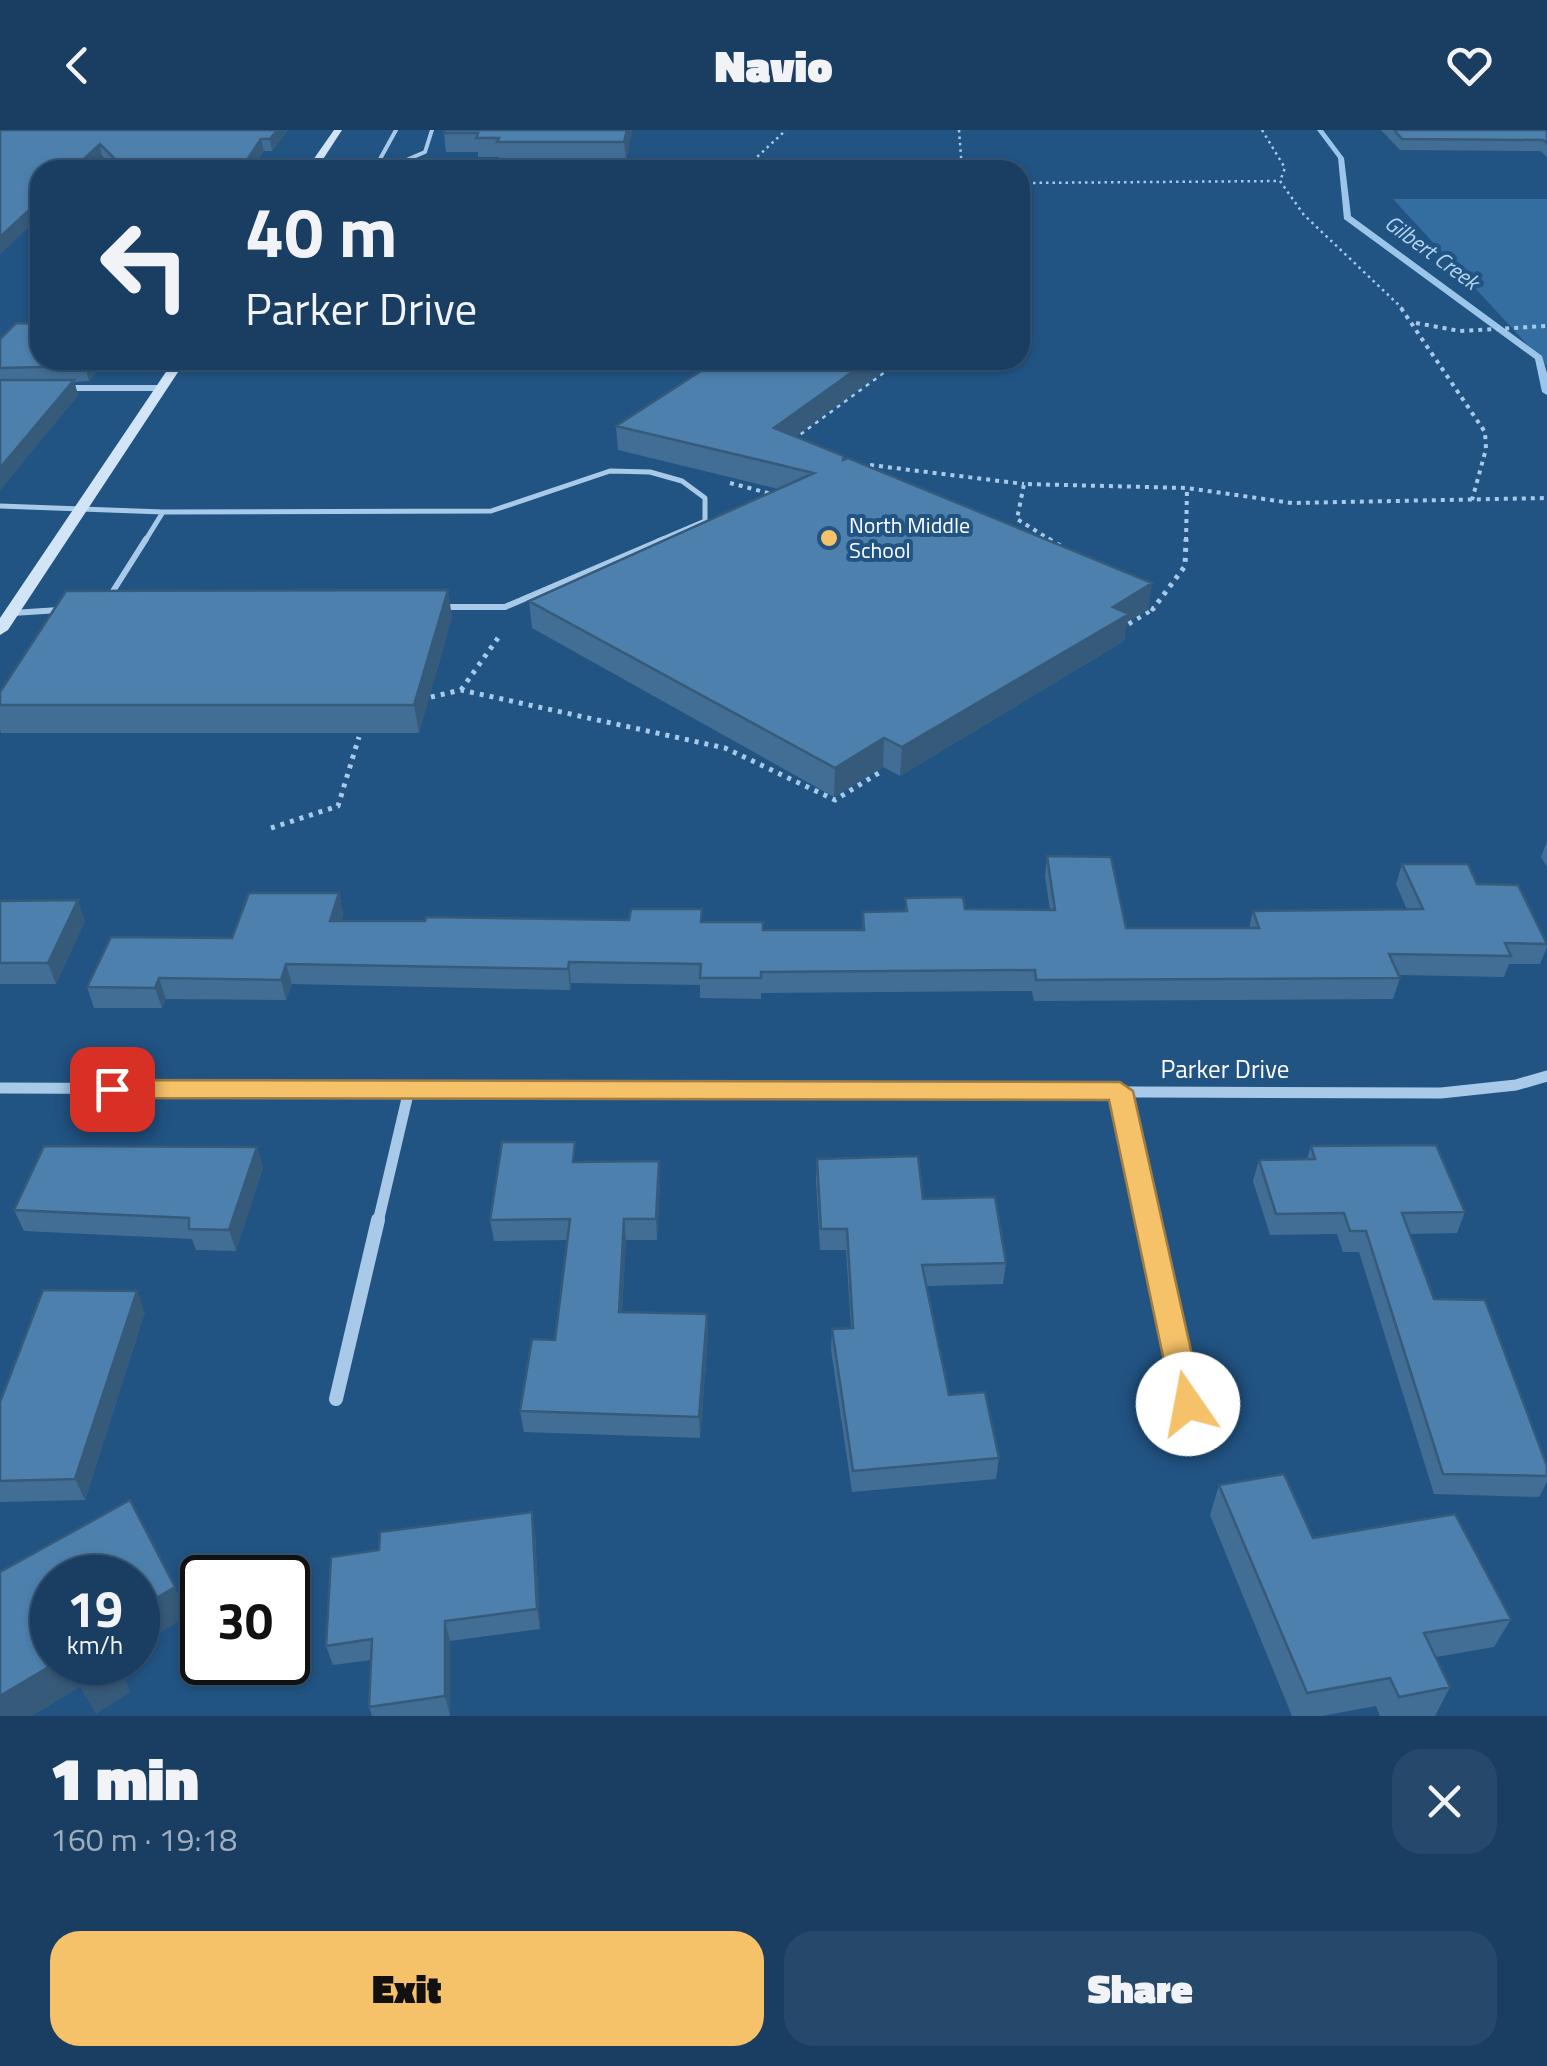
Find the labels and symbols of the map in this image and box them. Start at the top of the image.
water label: Gilbert Creek [1378,206,1488,299]
place label: North Middle School [849,508,970,567]
marker: North Middle School [818,527,840,549]
pin [70,1047,155,1132]
street label: Parker Drive [1161,1050,1289,1088]
position arrow [1136,1352,1240,1456]
speed limit sign: 30 [180,1555,310,1685]

